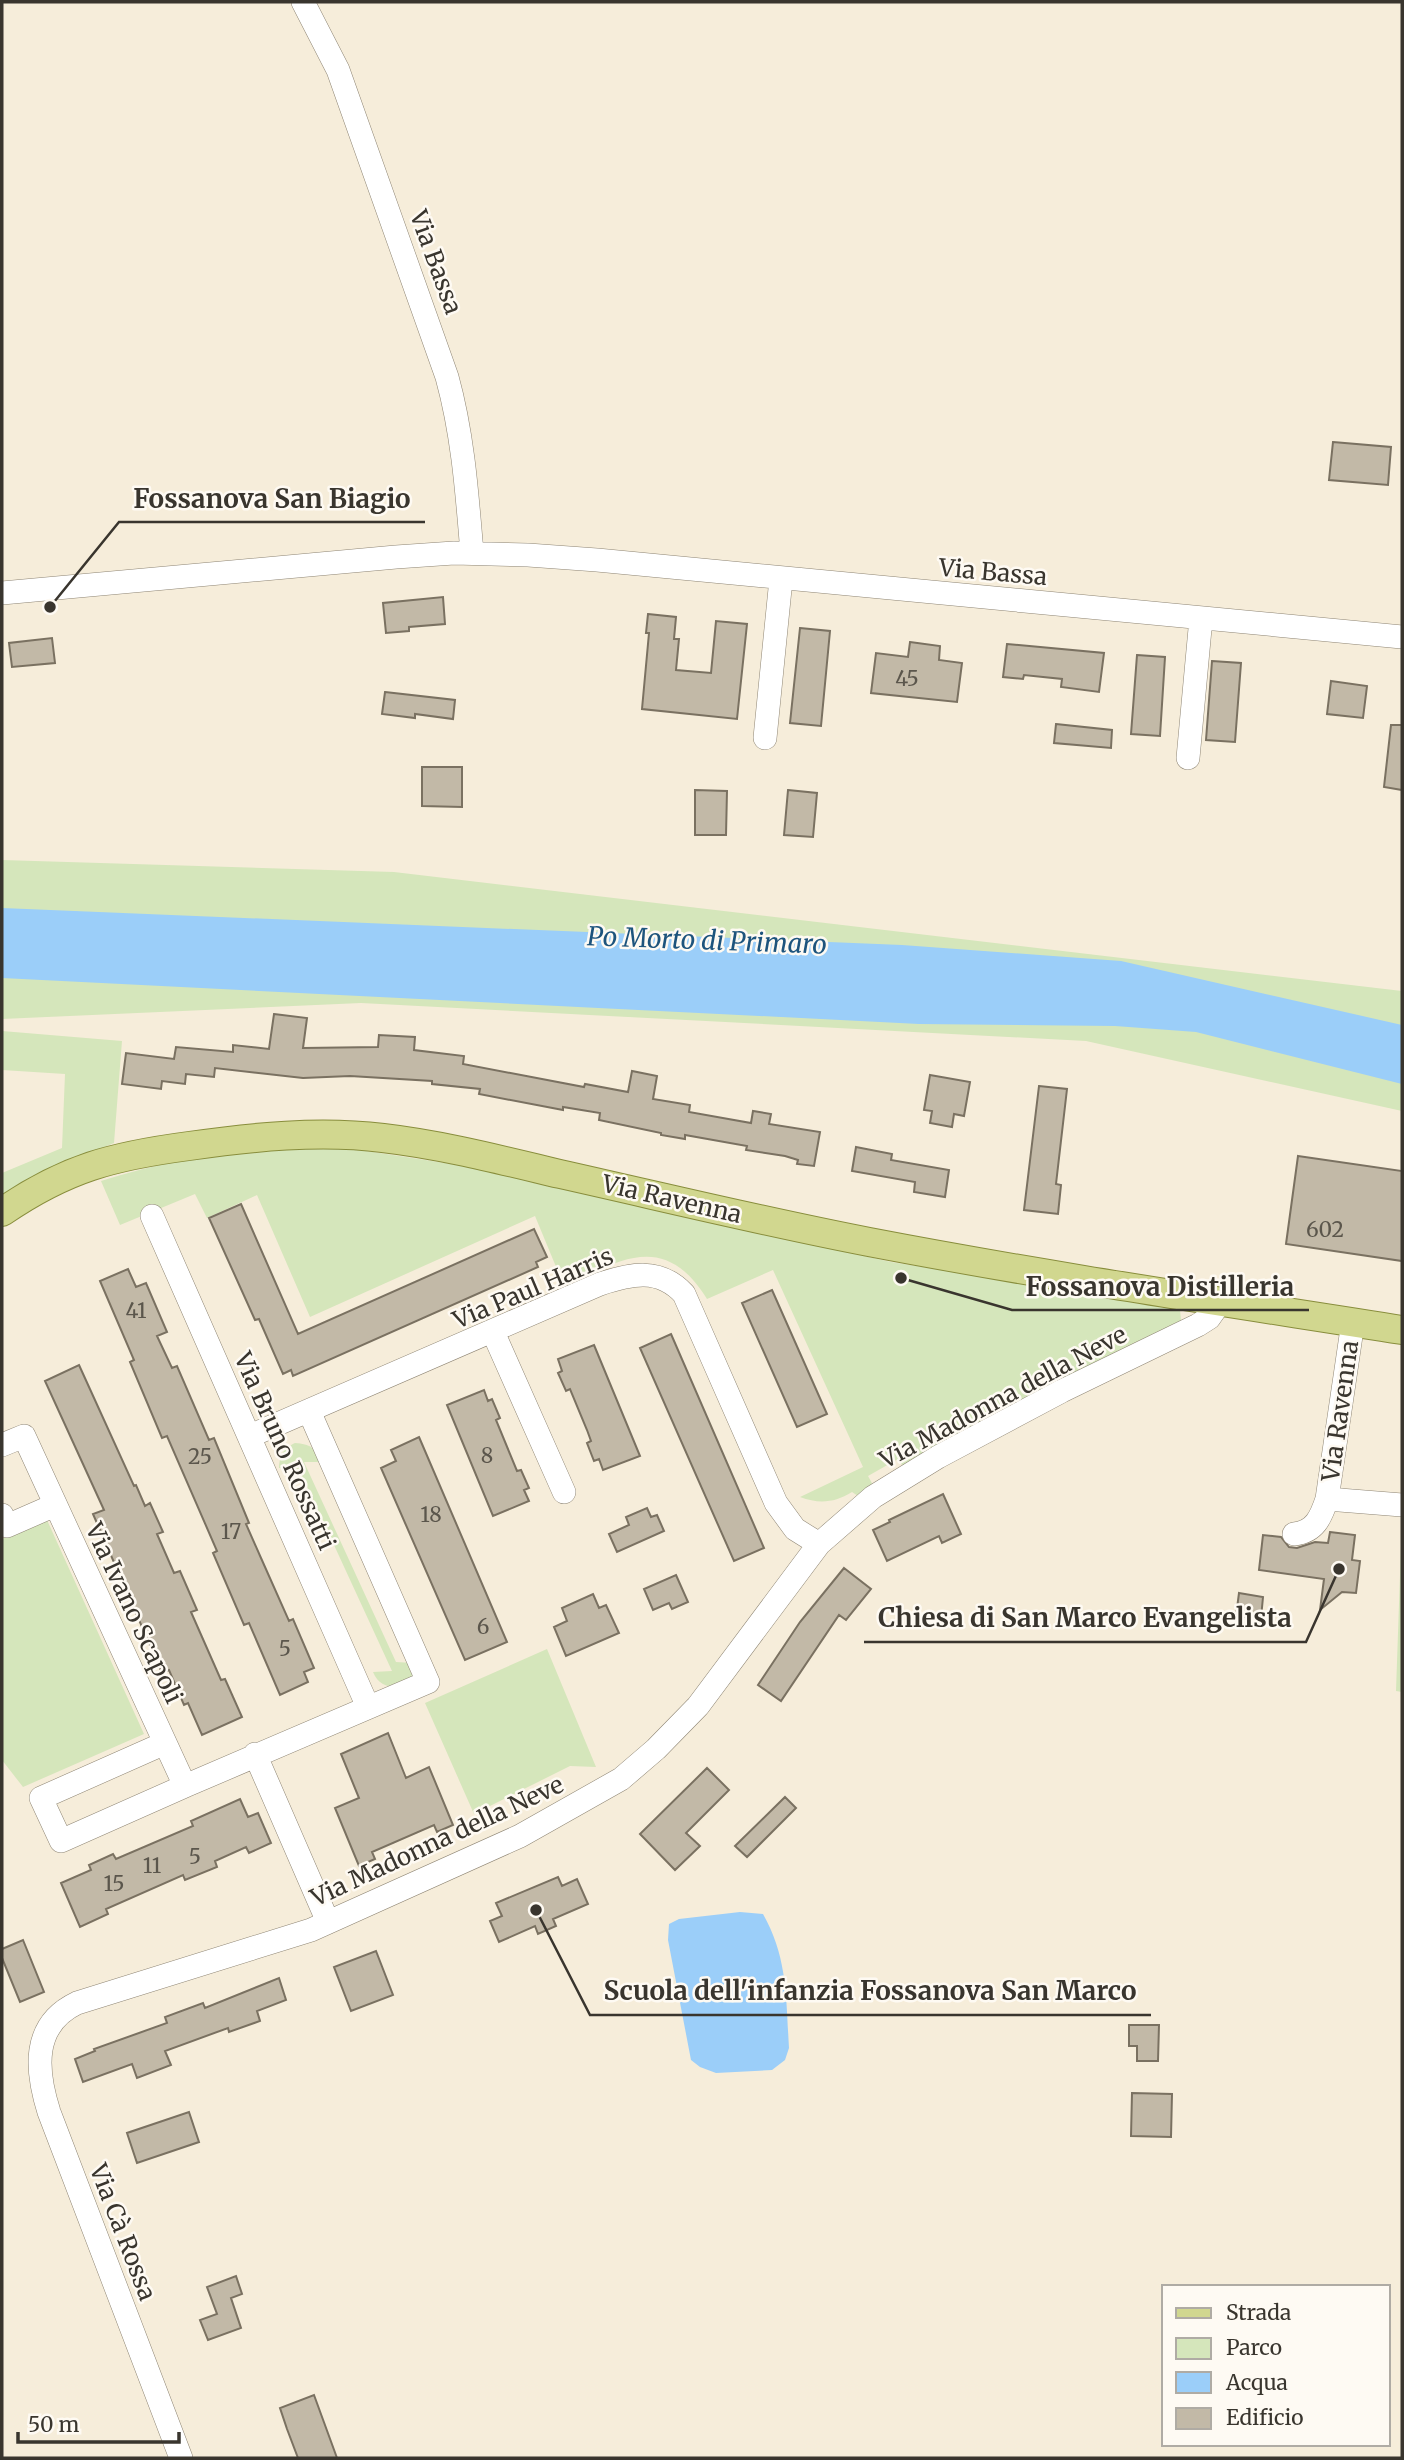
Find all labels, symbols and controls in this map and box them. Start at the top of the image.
street label: Via Bassa [403,205,469,318]
callout: Fossanova San Biagio [119,475,425,522]
text: Fossanova San Biagio [133,482,411,515]
street label: Via Bassa [937,552,1049,592]
house number: 45 [895,665,919,692]
water label: Po Morto di Primaro [586,919,828,961]
street label: Via Ravenna [598,1168,745,1230]
house number: 602 [1306,1216,1344,1243]
street label: Via Paul Harris [447,1240,618,1336]
callout: Fossanova Distilleria [1012,1263,1309,1310]
text: Fossanova Distilleria [1026,1270,1294,1303]
house number: 41 [126,1297,146,1324]
street label: Via Madonna della Neve [873,1319,1132,1476]
street label: Via Ravenna [1315,1338,1365,1485]
street label: Via Bruno Rossatti [227,1346,343,1555]
house number: 8 [481,1442,493,1469]
house number: 25 [188,1443,212,1470]
house number: 18 [420,1501,442,1528]
street label: Via Ivano Scapoli [78,1517,190,1709]
house number: 17 [221,1518,241,1545]
callout: Chiesa di San Marco Evangelista [864,1595,1306,1642]
text: Chiesa di San Marco Evangelista [878,1601,1292,1634]
house number: 6 [477,1613,489,1640]
house number: 5 [279,1635,291,1662]
street label: Via Madonna della Neve [305,1769,568,1914]
house number: 5 [189,1843,201,1870]
house number: 11 [143,1852,161,1879]
house number: 15 [103,1870,125,1897]
callout: Scuola dell'infanzia Fossanova San Marco [590,1968,1151,2015]
text: Scuola dell'infanzia Fossanova San Marco [603,1974,1137,2007]
street label: Via Cà Rossa [82,2158,163,2305]
legend [1162,2285,1390,2446]
text: Strada [1226,2299,1291,2326]
text: Parco [1226,2334,1282,2361]
text: Acqua [1225,2369,1288,2396]
scale bar [18,2400,178,2444]
text: Edificio [1226,2404,1303,2431]
text: 50 m [28,2411,79,2438]

